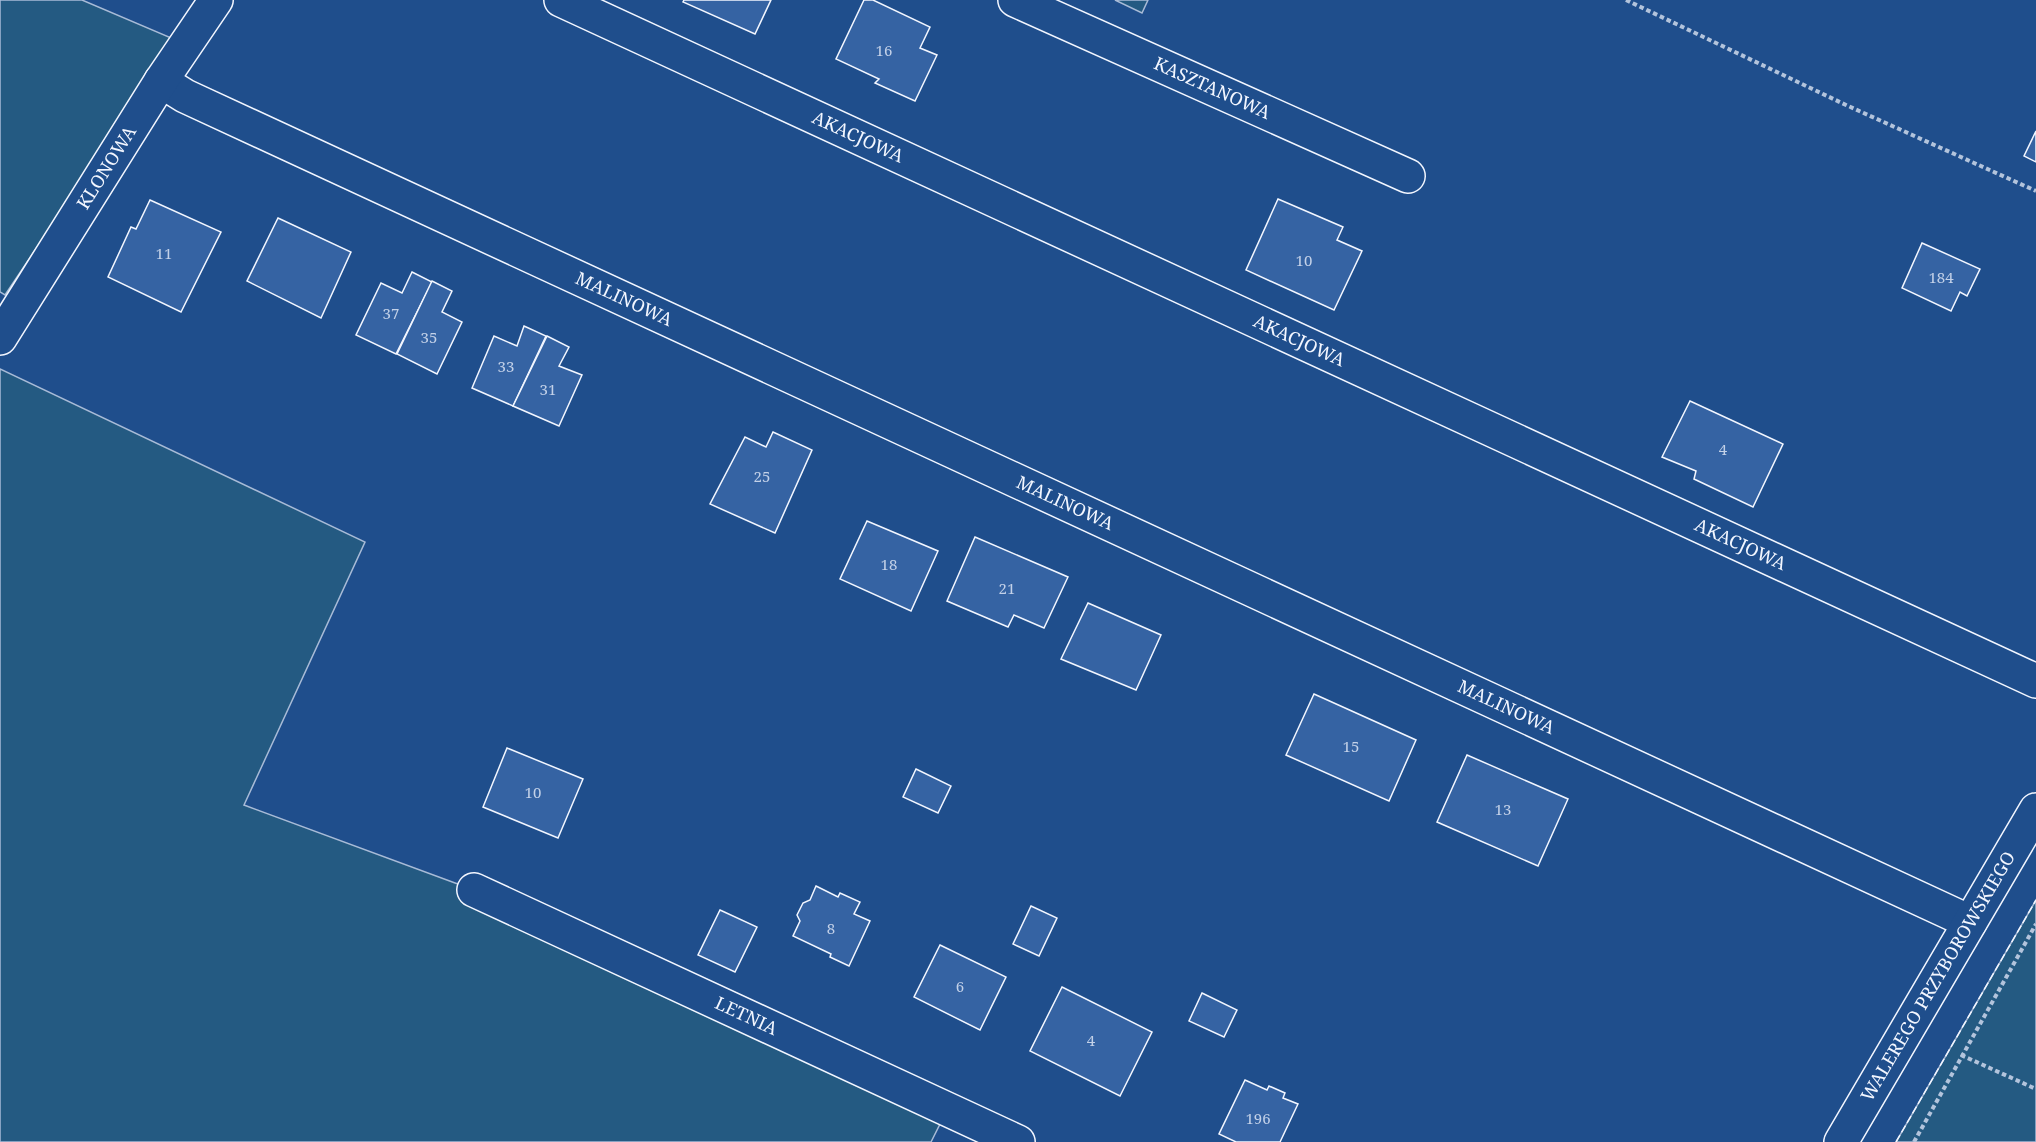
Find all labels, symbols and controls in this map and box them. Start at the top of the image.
house number: 16 [876,40,892,60]
street label: KASZTANOWA [1150,51,1275,124]
street label: AKACJOWA [809,105,908,168]
street label: KLONOWA [71,121,141,213]
house number: 11 [156,243,172,263]
house number: 10 [1296,250,1312,270]
street label: MALINOWA [572,265,677,331]
house number: 184 [1928,267,1954,287]
house number: 37 [383,303,399,323]
street label: AKACJOWA [1250,308,1350,372]
house number: 35 [421,327,437,347]
house number: 33 [498,356,514,376]
house number: 31 [540,379,556,399]
house number: 4 [1719,439,1728,459]
house number: 25 [754,466,770,486]
street label: MALINOWA [1013,470,1118,535]
street label: AKACJOWA [1691,512,1791,575]
house number: 18 [881,554,897,574]
house number: 21 [999,578,1015,598]
street label: MALINOWA [1454,674,1559,739]
house number: 15 [1343,736,1359,756]
house number: 10 [525,782,541,802]
house number: 13 [1495,799,1511,819]
street label: WALEREGO PRZYBOROWSKIEGO [1855,846,2020,1105]
house number: 8 [827,918,835,938]
house number: 6 [956,976,964,996]
street label: LETNIA [711,990,782,1040]
house number: 4 [1087,1030,1096,1050]
house number: 196 [1245,1108,1271,1128]

